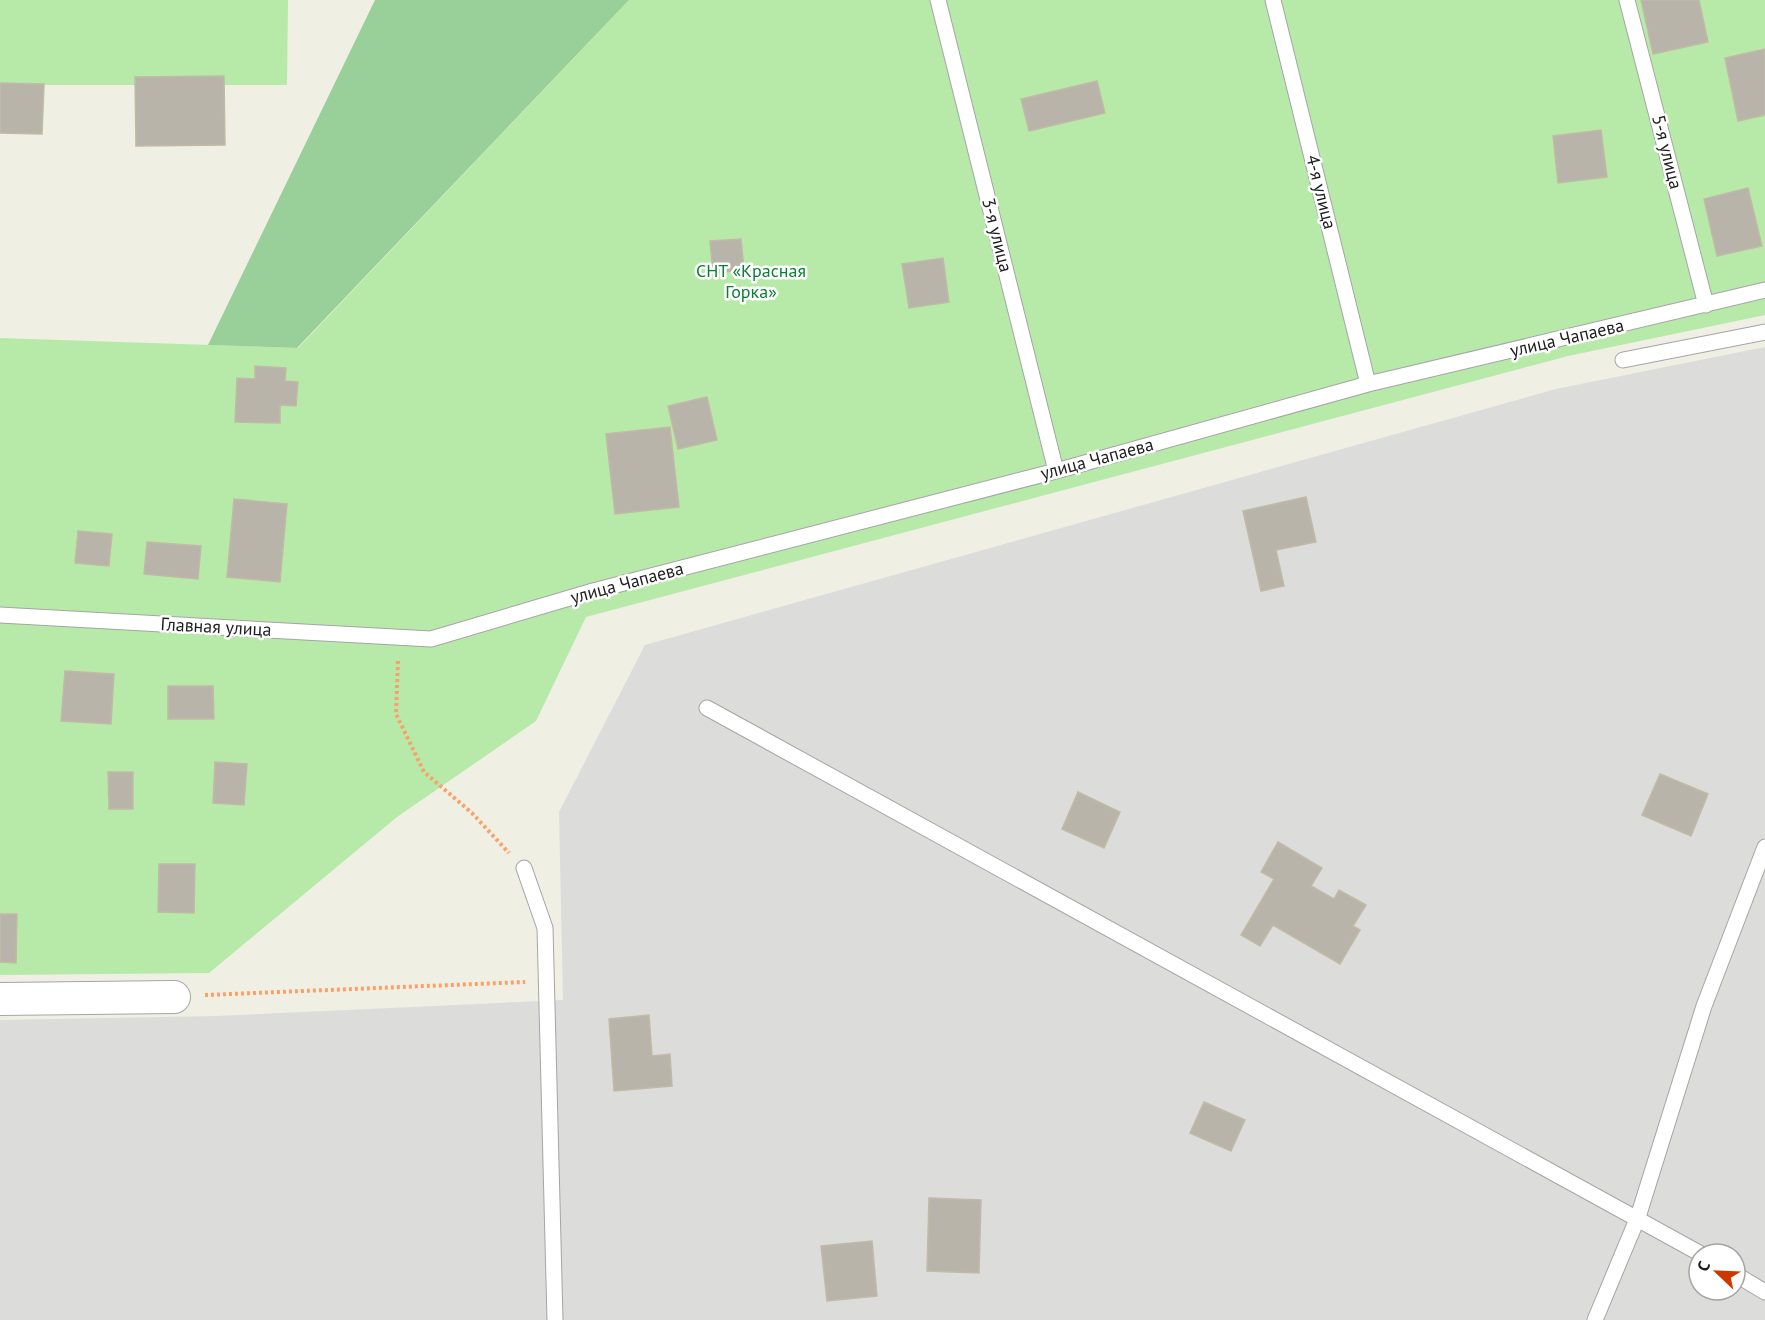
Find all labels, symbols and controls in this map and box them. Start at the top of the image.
street label: 5-я улица [1647,112,1688,191]
street label: 4-я улица [1301,152,1342,231]
street label: 3-я улица [977,195,1018,274]
park label: СНТ «Красная Горка» [696,259,806,303]
street label: улица Чапаева [1508,313,1626,362]
street label: улица Чапаева [1038,432,1156,485]
street label: улица Чапаева [568,556,686,609]
street label: Главная улица [160,612,272,641]
north arrow [1687,1242,1747,1302]
text: С [1692,1258,1714,1274]

